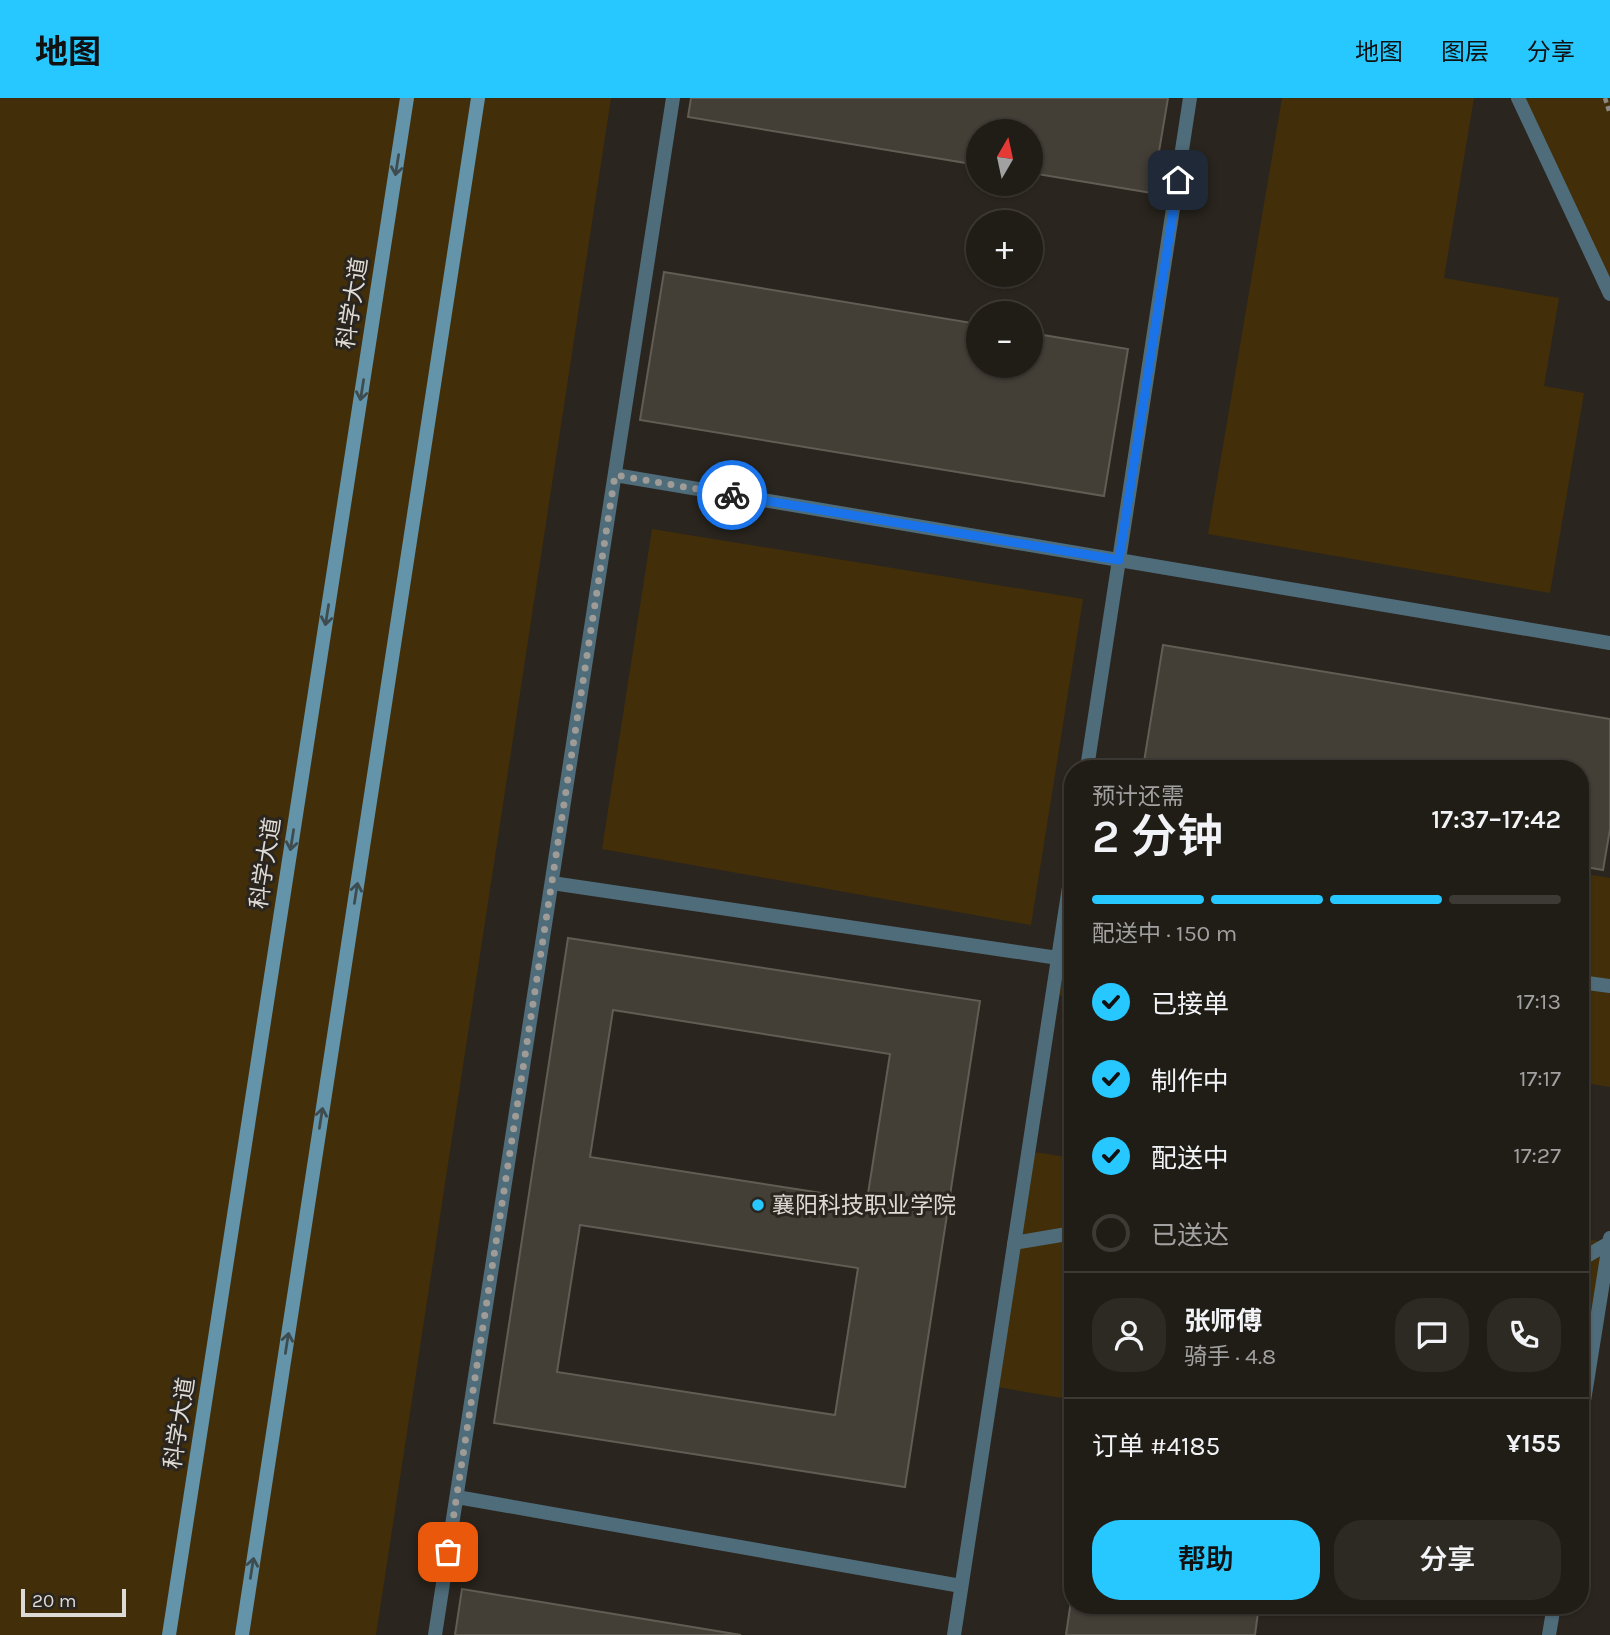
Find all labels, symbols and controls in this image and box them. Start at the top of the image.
text: 地图 [35,33,101,71]
text: 地图 [1355,38,1403,66]
text: 图层 [1441,38,1489,66]
text: 分享 [1527,38,1575,66]
north arrow [966,119,1043,196]
map controls [966,119,1043,378]
pin [1148,150,1208,210]
one-way arrow [390,154,403,176]
icon: home [1159,161,1197,199]
button: + [966,210,1043,287]
street label: 科学大道 [332,256,373,351]
button: − [966,301,1043,378]
one-way arrow [355,378,368,401]
courier [697,460,767,530]
icon: bike [713,476,751,514]
one-way arrow [320,603,333,626]
text: 预计还需 [1092,783,1184,810]
text: 17:37–17:42 [1431,804,1561,835]
text: 2 分钟 [1092,810,1223,864]
street label: 科学大道 [245,816,286,911]
one-way arrow [285,828,298,851]
one-way arrow [350,882,363,905]
text: 配送中 · 150 m [1092,920,1237,947]
icon: check [1092,983,1130,1021]
text: 17:13 [1516,988,1561,1015]
text: 已接单 [1151,989,1229,1020]
icon: check [1092,1060,1130,1098]
text: 17:17 [1519,1065,1561,1092]
text: 制作中 [1151,1066,1229,1097]
one-way arrow [315,1107,328,1130]
icon: check [1092,1137,1130,1175]
text: 17:27 [1513,1142,1561,1169]
text: 配送中 [1151,1143,1229,1174]
place label: 襄阳科技职业学院 [772,1192,956,1219]
marker: 襄阳科技职业学院 [750,1197,766,1213]
text: 已送达 [1151,1220,1229,1251]
button: person [1092,1298,1166,1372]
button: chat [1395,1298,1469,1372]
button: phone [1487,1298,1561,1372]
text: 张师傅 [1184,1306,1262,1337]
one-way arrow [281,1332,294,1355]
text: 骑手 · 4.8 [1184,1343,1276,1370]
street label: 科学大道 [159,1376,200,1471]
text: ¥155 [1506,1428,1561,1459]
text: 订单 #4185 [1092,1431,1220,1462]
button: 帮助 [1092,1520,1320,1600]
button: 分享 [1334,1520,1561,1600]
pin [418,1522,478,1582]
icon: bag [429,1533,467,1571]
one-way arrow [246,1557,259,1579]
scale bar [21,1586,126,1618]
text: 20 m [32,1590,77,1612]

